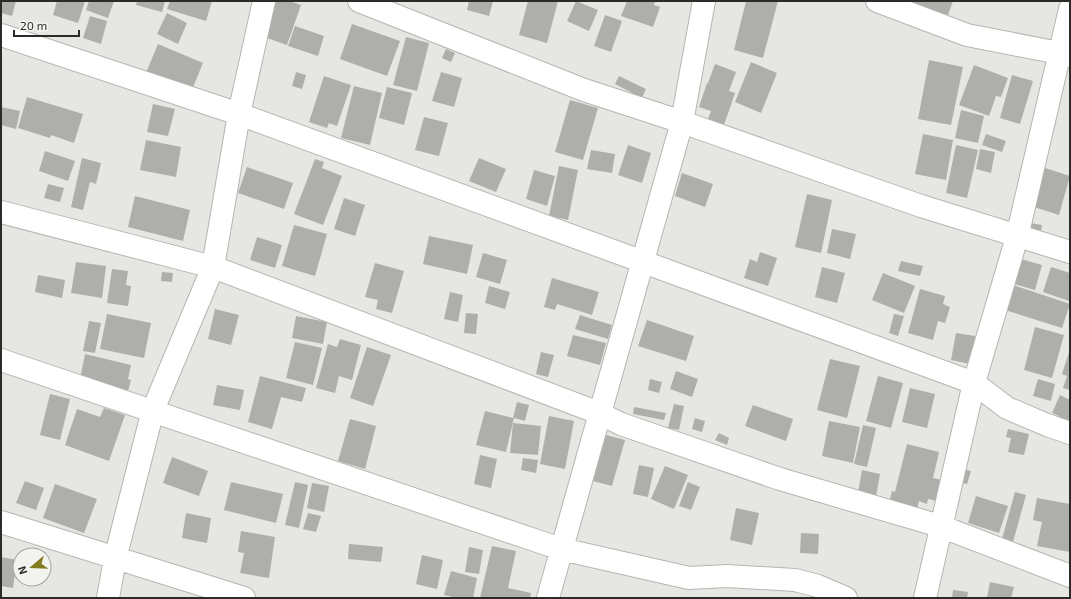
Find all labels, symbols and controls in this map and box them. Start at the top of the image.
scale bar [14,12,79,38]
text: 20 m [20,18,47,32]
north arrow [12,547,52,587]
text: N [15,564,30,576]

